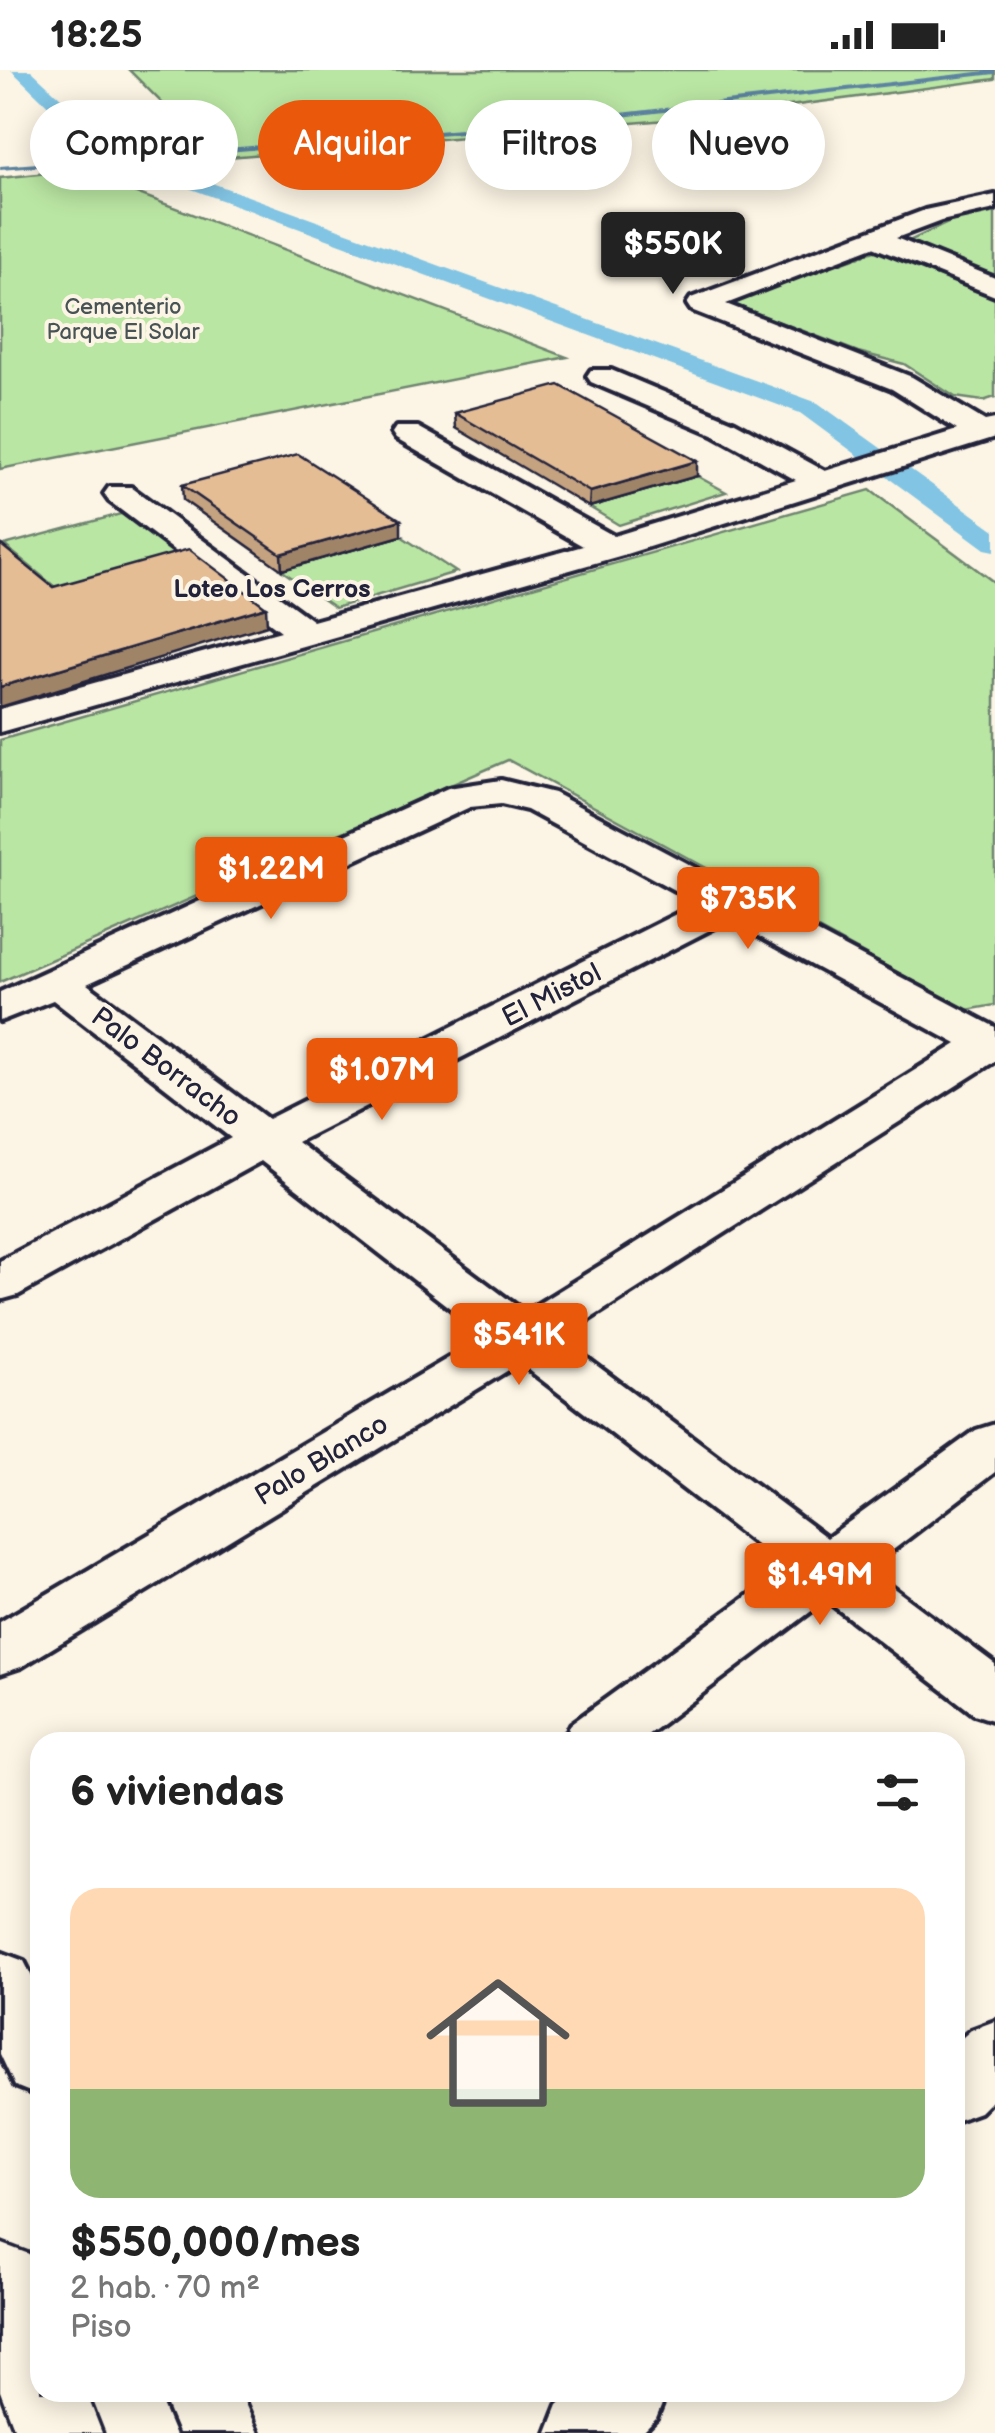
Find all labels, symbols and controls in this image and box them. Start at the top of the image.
text: 18:25 [50,13,143,58]
chip: Comprar [30,100,238,190]
chip: Alquilar [258,100,445,190]
chip: Filtros [465,100,632,190]
chip: Nuevo [652,100,825,190]
pin: $550K [603,212,743,297]
text: $550K [623,225,723,264]
park label: Cementerio Parque El Solar [47,294,200,346]
district label: Loteo Los Cerros [174,574,370,605]
pin: $1.22M [190,837,352,922]
text: $1.22M [217,850,325,889]
pin: $735K [678,867,818,952]
text: $735K [699,880,797,919]
street label: El Mistol [497,956,607,1034]
street label: Palo Borracho [85,1000,247,1134]
pin: $1.07M [301,1038,463,1123]
text: $1.07M [329,1051,435,1090]
pin: $541K [449,1303,589,1388]
text: $541K [473,1316,566,1355]
street label: Palo Blanco [249,1408,394,1513]
pin: $1.49M [739,1543,901,1628]
text: $1.49M [767,1556,873,1595]
icon: filters [870,1765,925,1820]
text: 6 viviendas [70,1767,284,1818]
icon: home [408,1953,588,2133]
text: $550,000/mes [70,2218,360,2269]
text: 2 hab. · 70 m² [70,2269,260,2308]
text: Piso [70,2308,132,2347]

